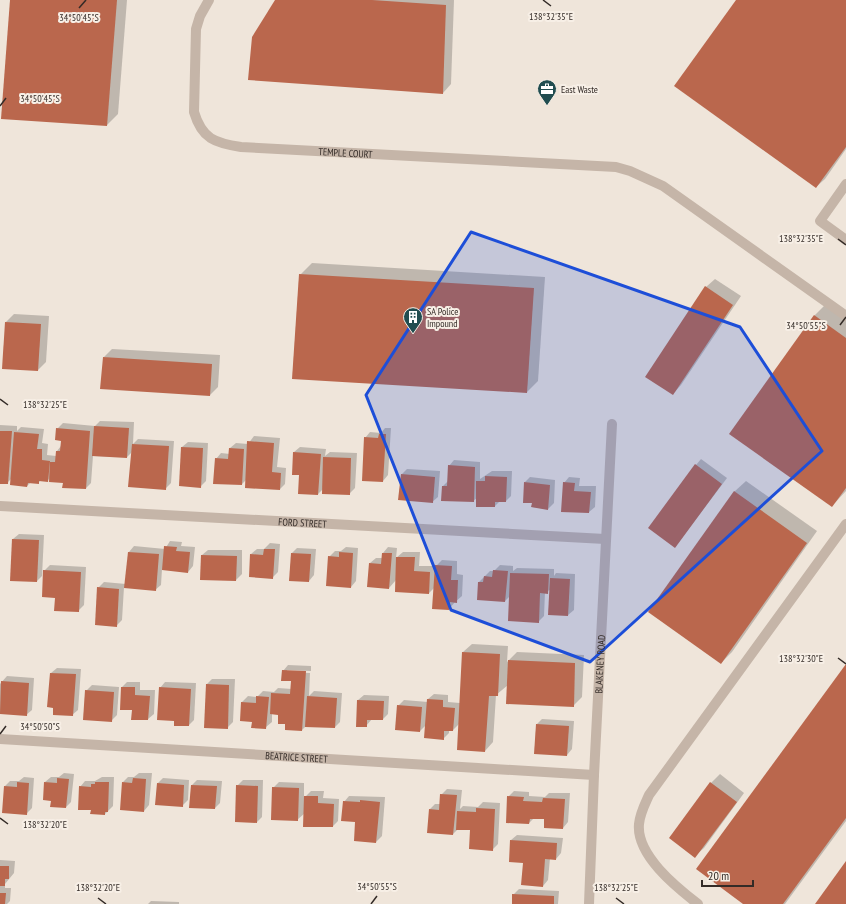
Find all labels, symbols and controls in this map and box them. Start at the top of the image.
text: 138°32'35"E [529,10,573,23]
text: 34°50'45"S [59,11,99,24]
office icon: East Waste [536,78,558,106]
place label: East Waste [561,83,598,96]
text: 34°50'45"S [20,92,60,105]
street label: TEMPLE COURT [318,145,373,161]
text: 138°32'35"E [779,232,823,245]
place label: SA Police Impound [427,305,458,330]
building icon: SA Police Impound [402,306,424,334]
text: 34°50'55"S [786,319,826,332]
text: 138°32'25"E [23,398,67,411]
street label: FORD STREET [278,515,328,531]
street label: BLAKENEY ROAD [592,635,608,694]
text: 138°32'30"E [779,652,823,665]
text: 34°50'50"S [20,720,60,733]
street label: BEATRICE STREET [265,749,329,766]
text: 138°32'20"E [23,818,67,831]
scale bar [702,862,753,888]
text: 20 m [708,868,729,883]
text: 34°50'55"S [357,880,397,893]
text: 138°32'20"E [76,881,120,894]
text: 138°32'25"E [594,881,638,894]

